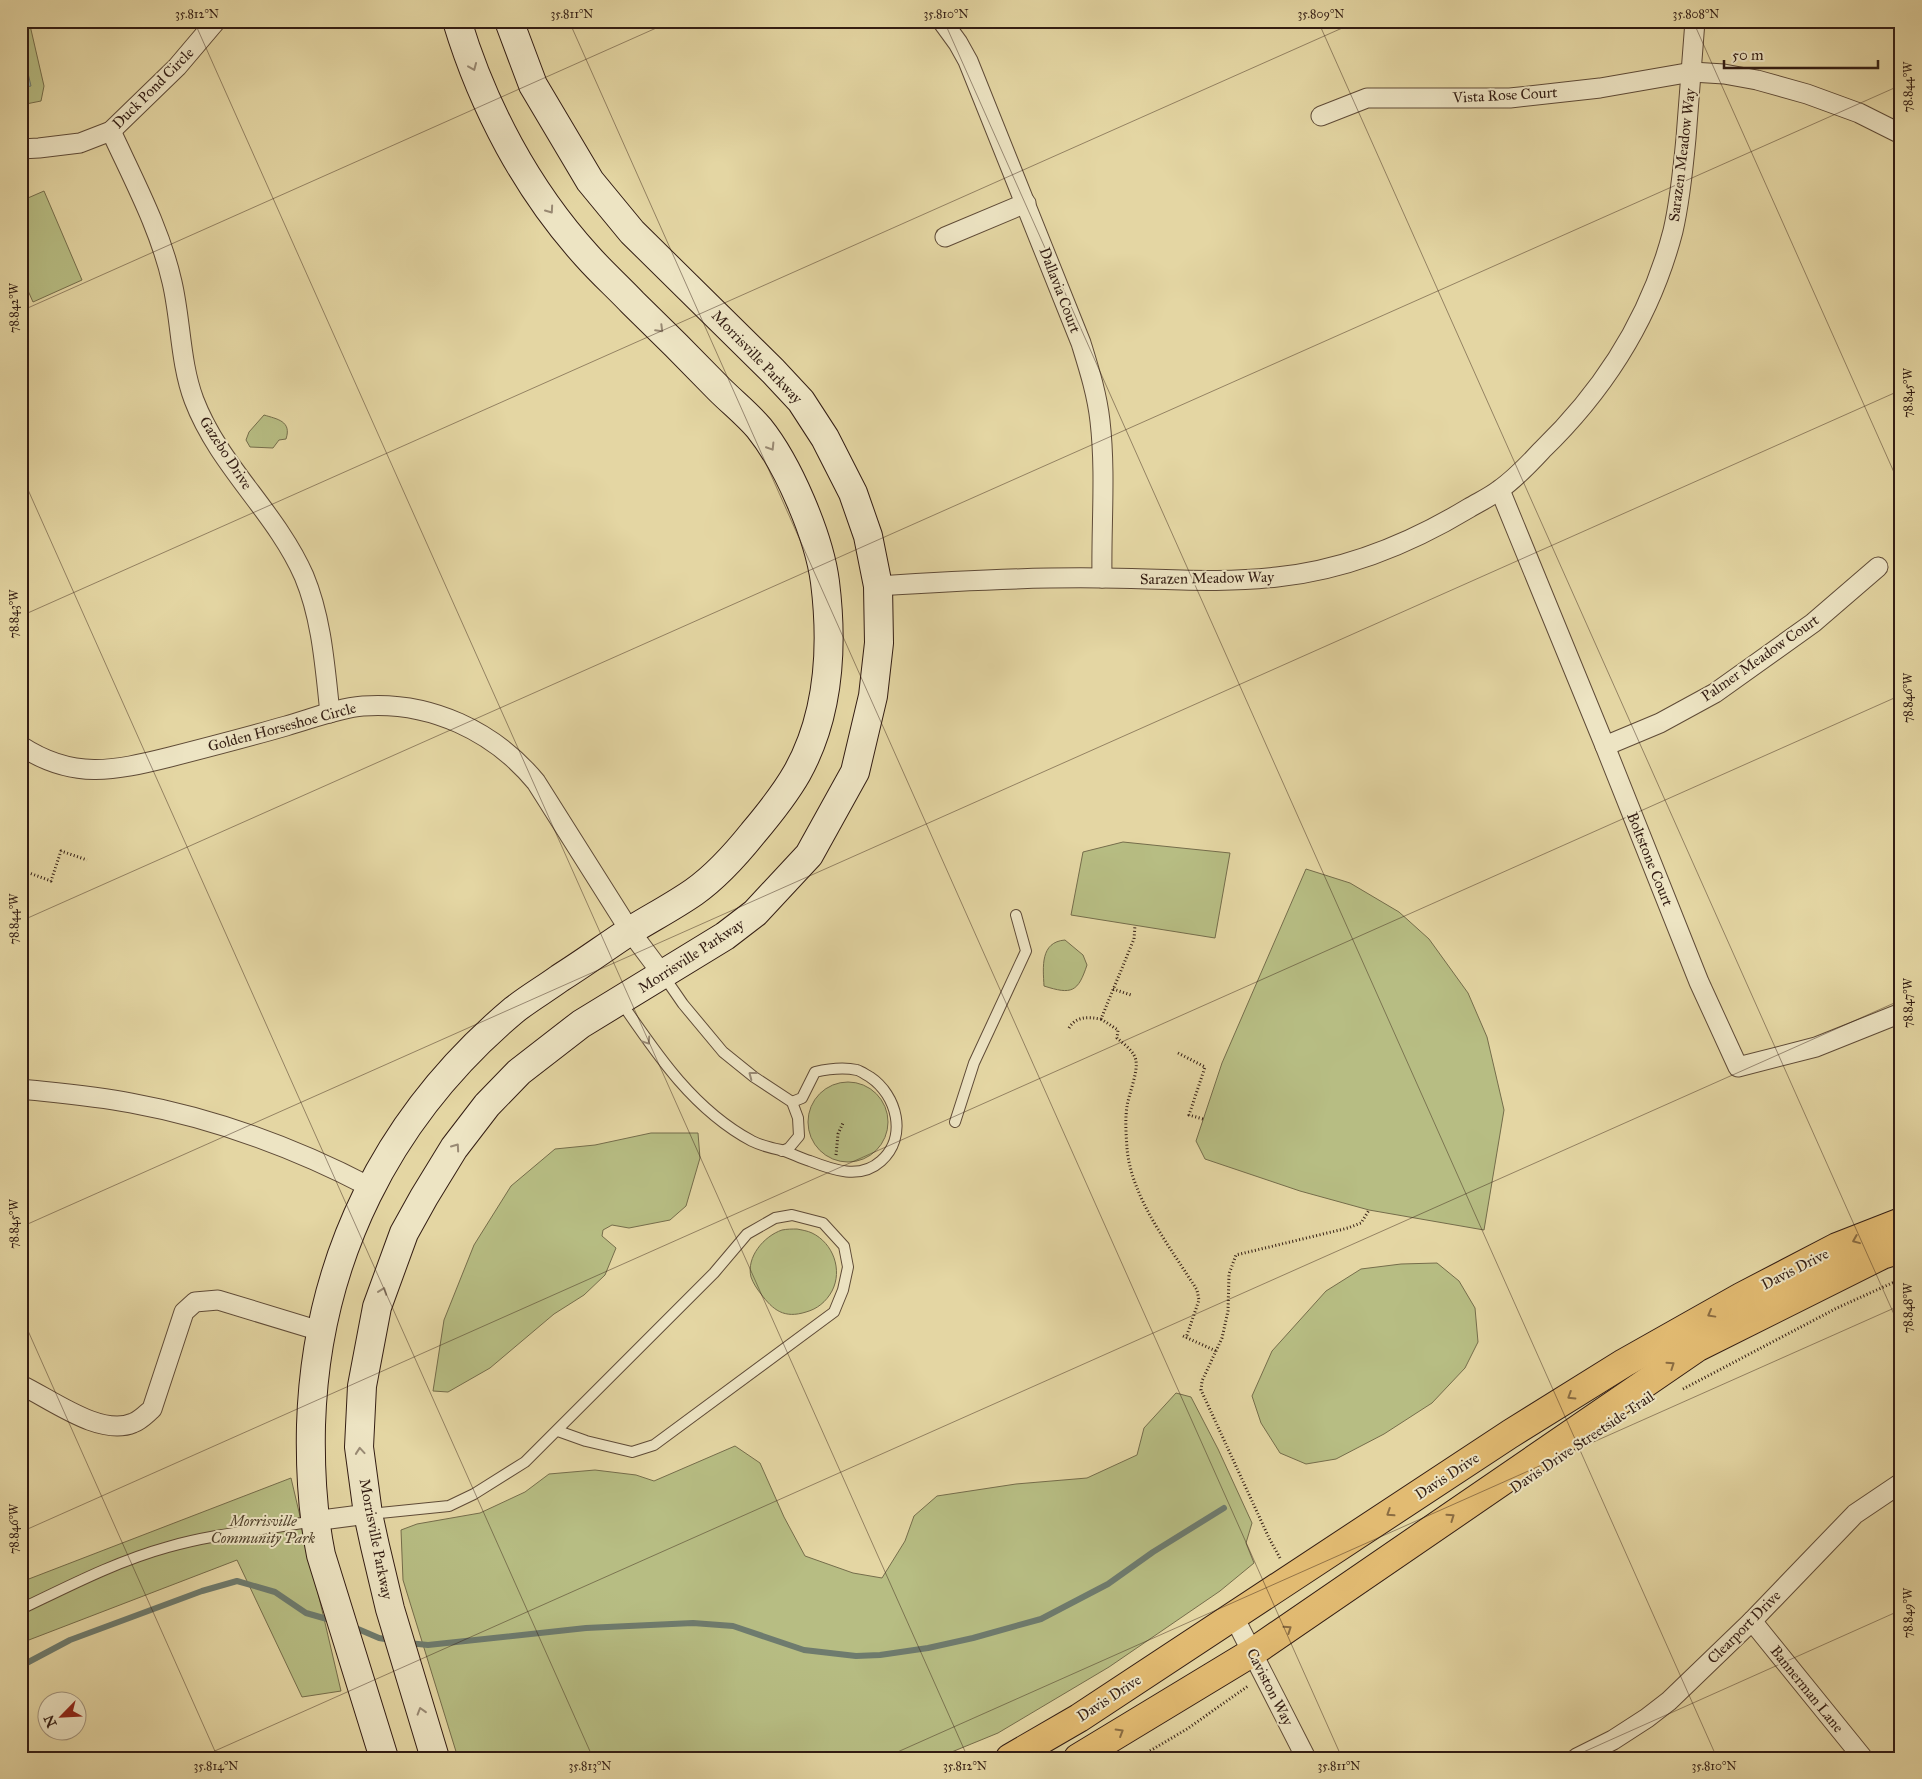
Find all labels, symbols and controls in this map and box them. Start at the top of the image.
text: 35.812°N [175,7,219,21]
text: 35.811°N [551,7,593,21]
text: 35.810°N [923,7,969,21]
text: 35.809°N [1298,7,1344,21]
text: 35.808°N [1673,7,1719,21]
scale bar [1724,38,1878,70]
street label: Duck Pond Circle [109,44,197,132]
text: 50 m [1732,46,1764,64]
text: 78.844°W [1901,61,1915,112]
one-way arrow [467,62,477,71]
street label: Vista Rose Court [1451,83,1558,107]
street label: Sarazen Meadow Way [1665,86,1699,223]
one-way arrow [544,204,553,214]
street label: Dallavia Court [1035,245,1085,336]
text: 78.842°W [7,282,21,333]
street label: Morrisville Parkway [708,307,807,408]
one-way arrow [654,323,663,332]
text: 78.845°W [1901,368,1915,418]
street label: Gazebo Drive [196,413,256,493]
one-way arrow [765,441,774,451]
street label: Sarazen Meadow Way [1140,568,1275,588]
text: 78.843°W [7,589,21,638]
street label: Palmer Meadow Court [1698,610,1823,705]
text: 78.846°W [1901,672,1915,723]
street label: Golden Horseshoe Circle [206,699,358,755]
street label: Boltstone Court [1623,809,1677,909]
text: 78.844°W [7,893,21,944]
street label: Morrisville Parkway [635,914,748,997]
text: 78.847°W [1901,977,1915,1028]
one-way arrow [641,1036,650,1045]
one-way arrow [748,1072,758,1081]
one-way arrow [450,1143,459,1153]
text: 78.845°W [7,1199,21,1249]
one-way arrow [1852,1234,1861,1244]
street label: Davis Drive [1758,1244,1832,1294]
text: 78.848°W [1901,1282,1915,1333]
one-way arrow [377,1287,387,1296]
one-way arrow [1707,1308,1716,1318]
one-way arrow [1666,1362,1675,1372]
street label: Davis Drive Streetside Trail [1507,1387,1658,1497]
one-way arrow [1567,1390,1576,1399]
one-way arrow [355,1447,366,1455]
street label: Davis Drive [1412,1449,1482,1503]
street label: Morrisville Parkway [355,1477,397,1602]
text: 78.846°W [7,1503,21,1554]
one-way arrow [1387,1507,1396,1516]
park label: Morrisville Community Park [211,1512,316,1547]
one-way arrow [1445,1514,1454,1523]
street label: Clearport Drive [1704,1587,1784,1667]
text: 78.849°W [1901,1587,1915,1638]
one-way arrow [1282,1626,1292,1635]
street label: Bannerman Lane [1767,1642,1847,1736]
street label: Caviston Way [1243,1645,1298,1730]
street label: Davis Drive [1074,1671,1144,1725]
north arrow [38,1692,88,1742]
one-way arrow [416,1707,426,1716]
text: N [40,1712,61,1730]
one-way arrow [1114,1729,1123,1739]
text: 35.814°N [194,1759,238,1773]
text: 35.813°N [568,1759,612,1773]
text: 35.812°N [943,1759,987,1773]
text: 35.811°N [1318,1759,1360,1773]
text: 35.810°N [1691,1759,1737,1773]

